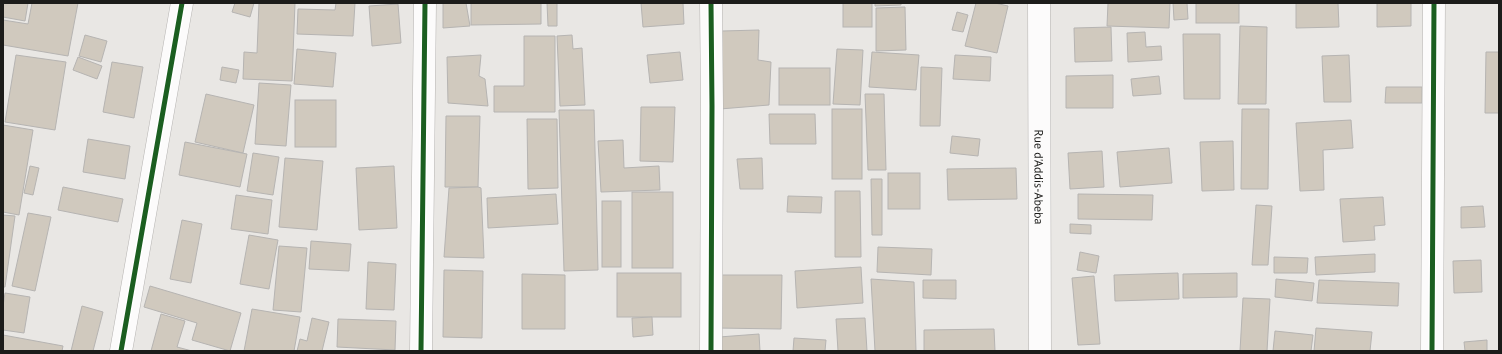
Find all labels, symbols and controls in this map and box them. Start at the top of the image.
street label: Rue d'Addis-Abeba [1032,129,1047,225]

